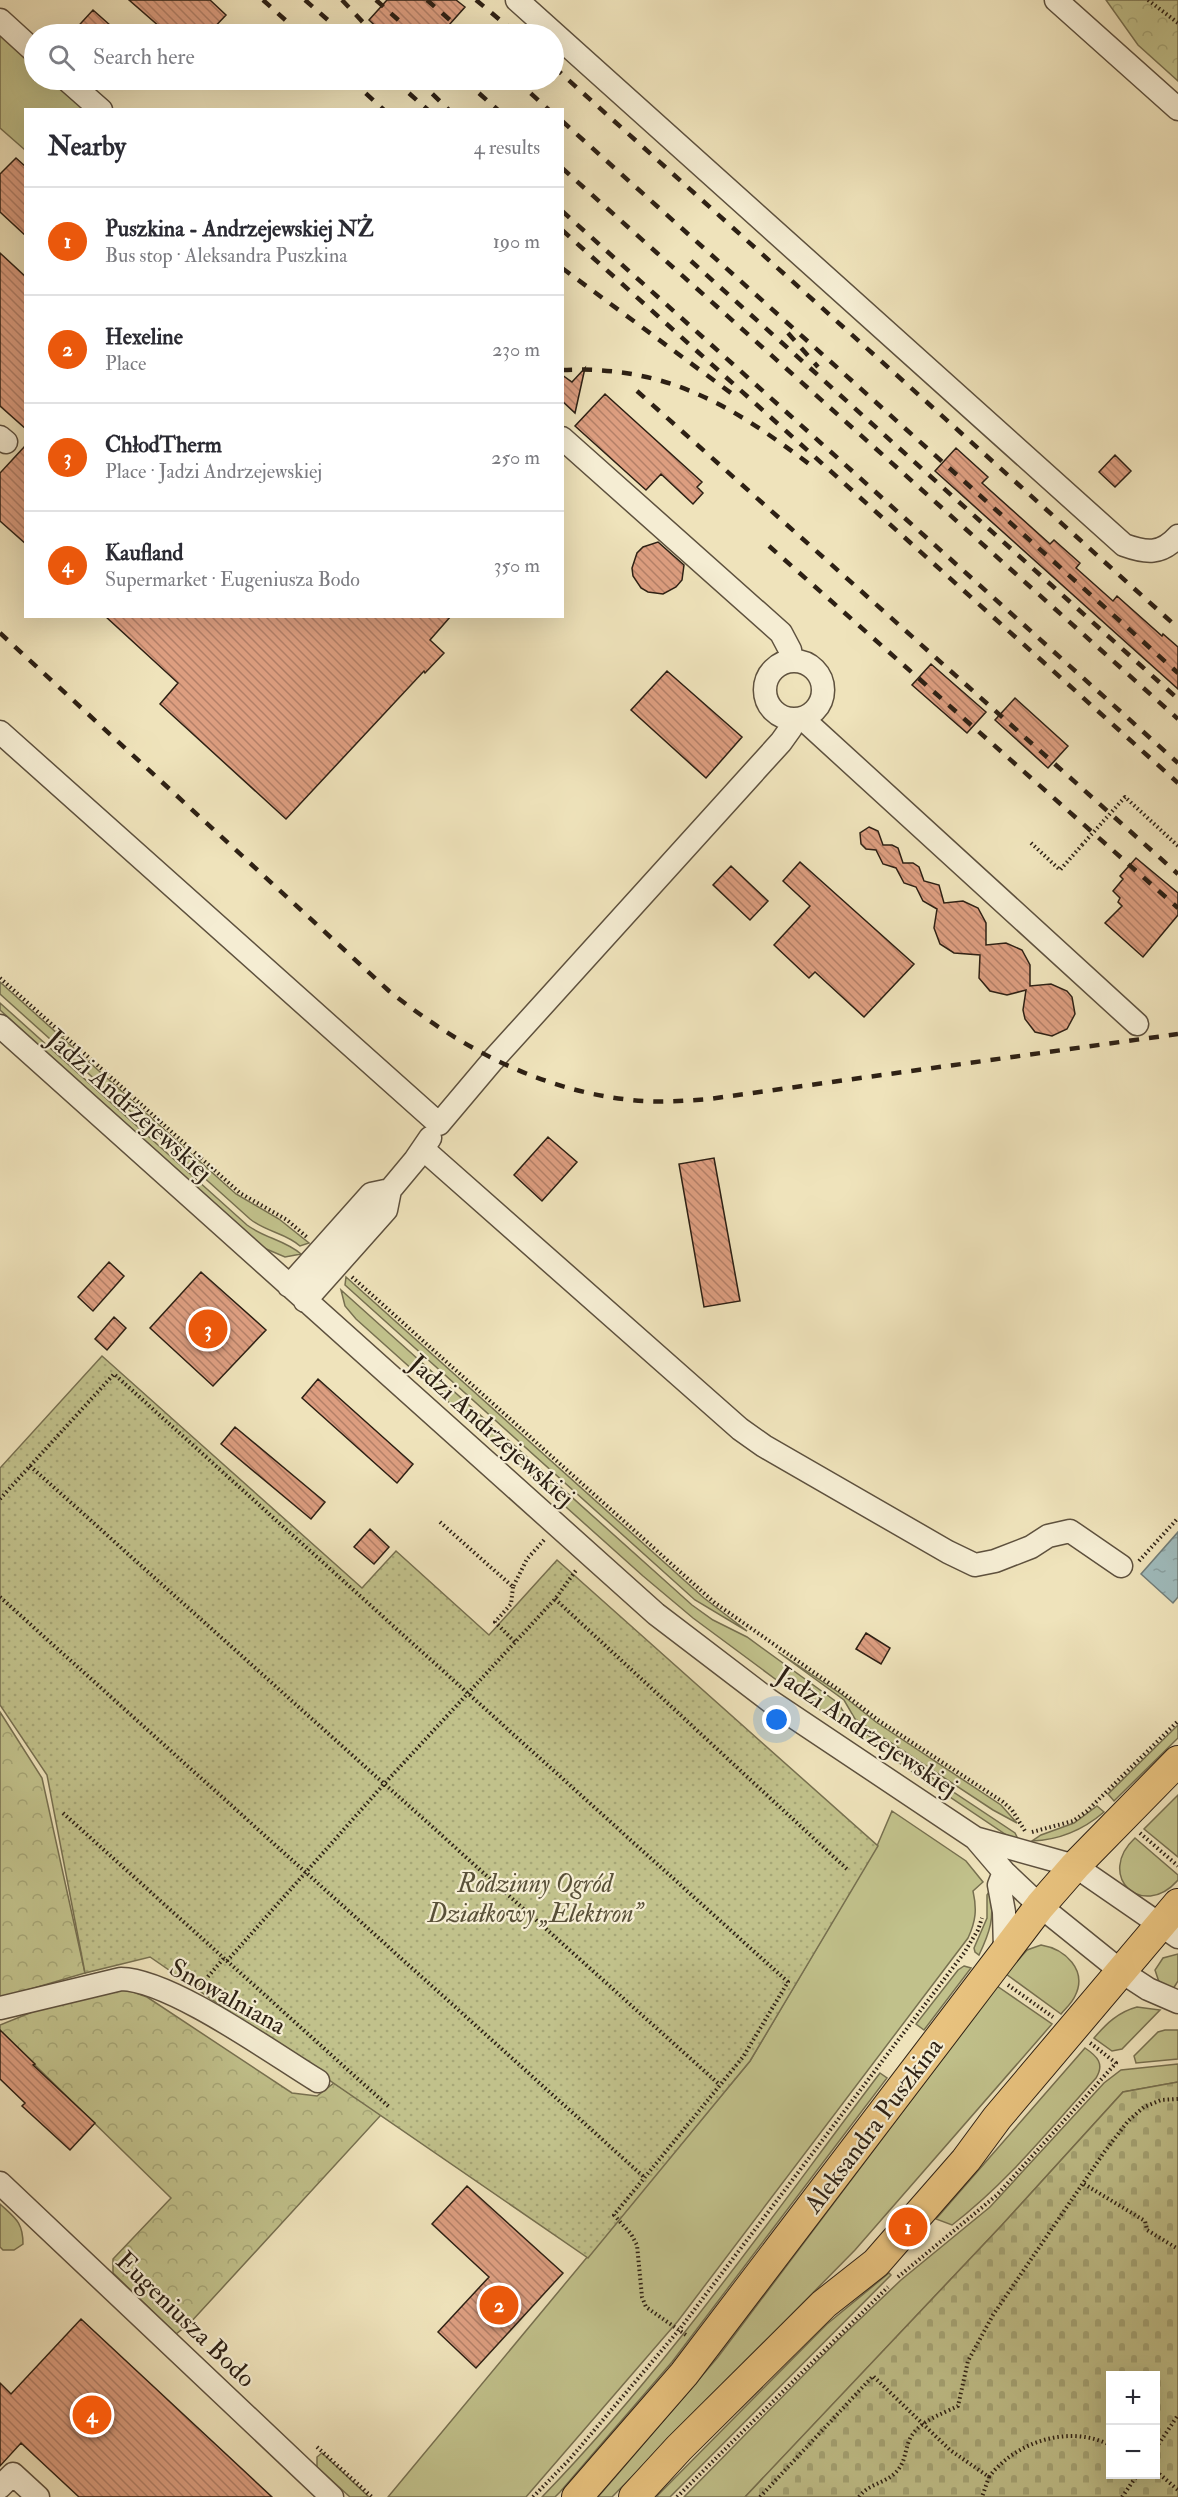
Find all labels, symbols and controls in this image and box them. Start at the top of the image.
search box [24,24,564,90]
icon: search [45,41,78,74]
text: Search here [93,43,195,71]
text: Nearby [48,131,126,163]
text: 4 results [474,135,540,160]
text: Puszkina - Andrzejewskiej NŻ [105,215,374,243]
text: 1 [64,229,71,254]
text: 190 m [493,229,540,254]
text: Bus stop · Aleksandra Puszkina [105,243,347,268]
text: Hexeline [105,323,183,351]
text: 2 [62,337,73,362]
text: 230 m [492,337,540,362]
text: Place [105,351,146,376]
text: ChłodTherm [105,431,222,459]
text: 3 [64,445,71,470]
text: 250 m [491,445,540,470]
text: Place · Jadzi Andrzejewskiej [105,459,322,484]
text: Kaufland [105,539,183,567]
text: 4 [62,553,73,578]
text: 350 m [494,553,540,578]
text: Supermarket · Eugeniusza Bodo [105,567,360,592]
street label: Jadzi Andrzejewskiej [39,1022,219,1189]
pin: 3 [188,1306,228,1352]
street label: Jadzi Andrzejewskiej [401,1347,581,1514]
street label: Jadzi Andrzejewskiej [769,1659,963,1804]
your location [762,1705,791,1734]
park label: Rodzinny Ogród Działkowy „Elektron” [427,1868,645,1930]
street label: Snowalniana [164,1952,292,2042]
street label: Aleksandra Puszkina [797,2031,950,2220]
pin: 1 [888,2204,928,2250]
street label: Eugeniusza Bodo [109,2245,262,2394]
pin: 2 [480,2282,518,2328]
map controls [1106,2371,1160,2479]
button: + [1106,2371,1160,2425]
pin: 4 [72,2392,112,2438]
button: − [1106,2425,1160,2479]

